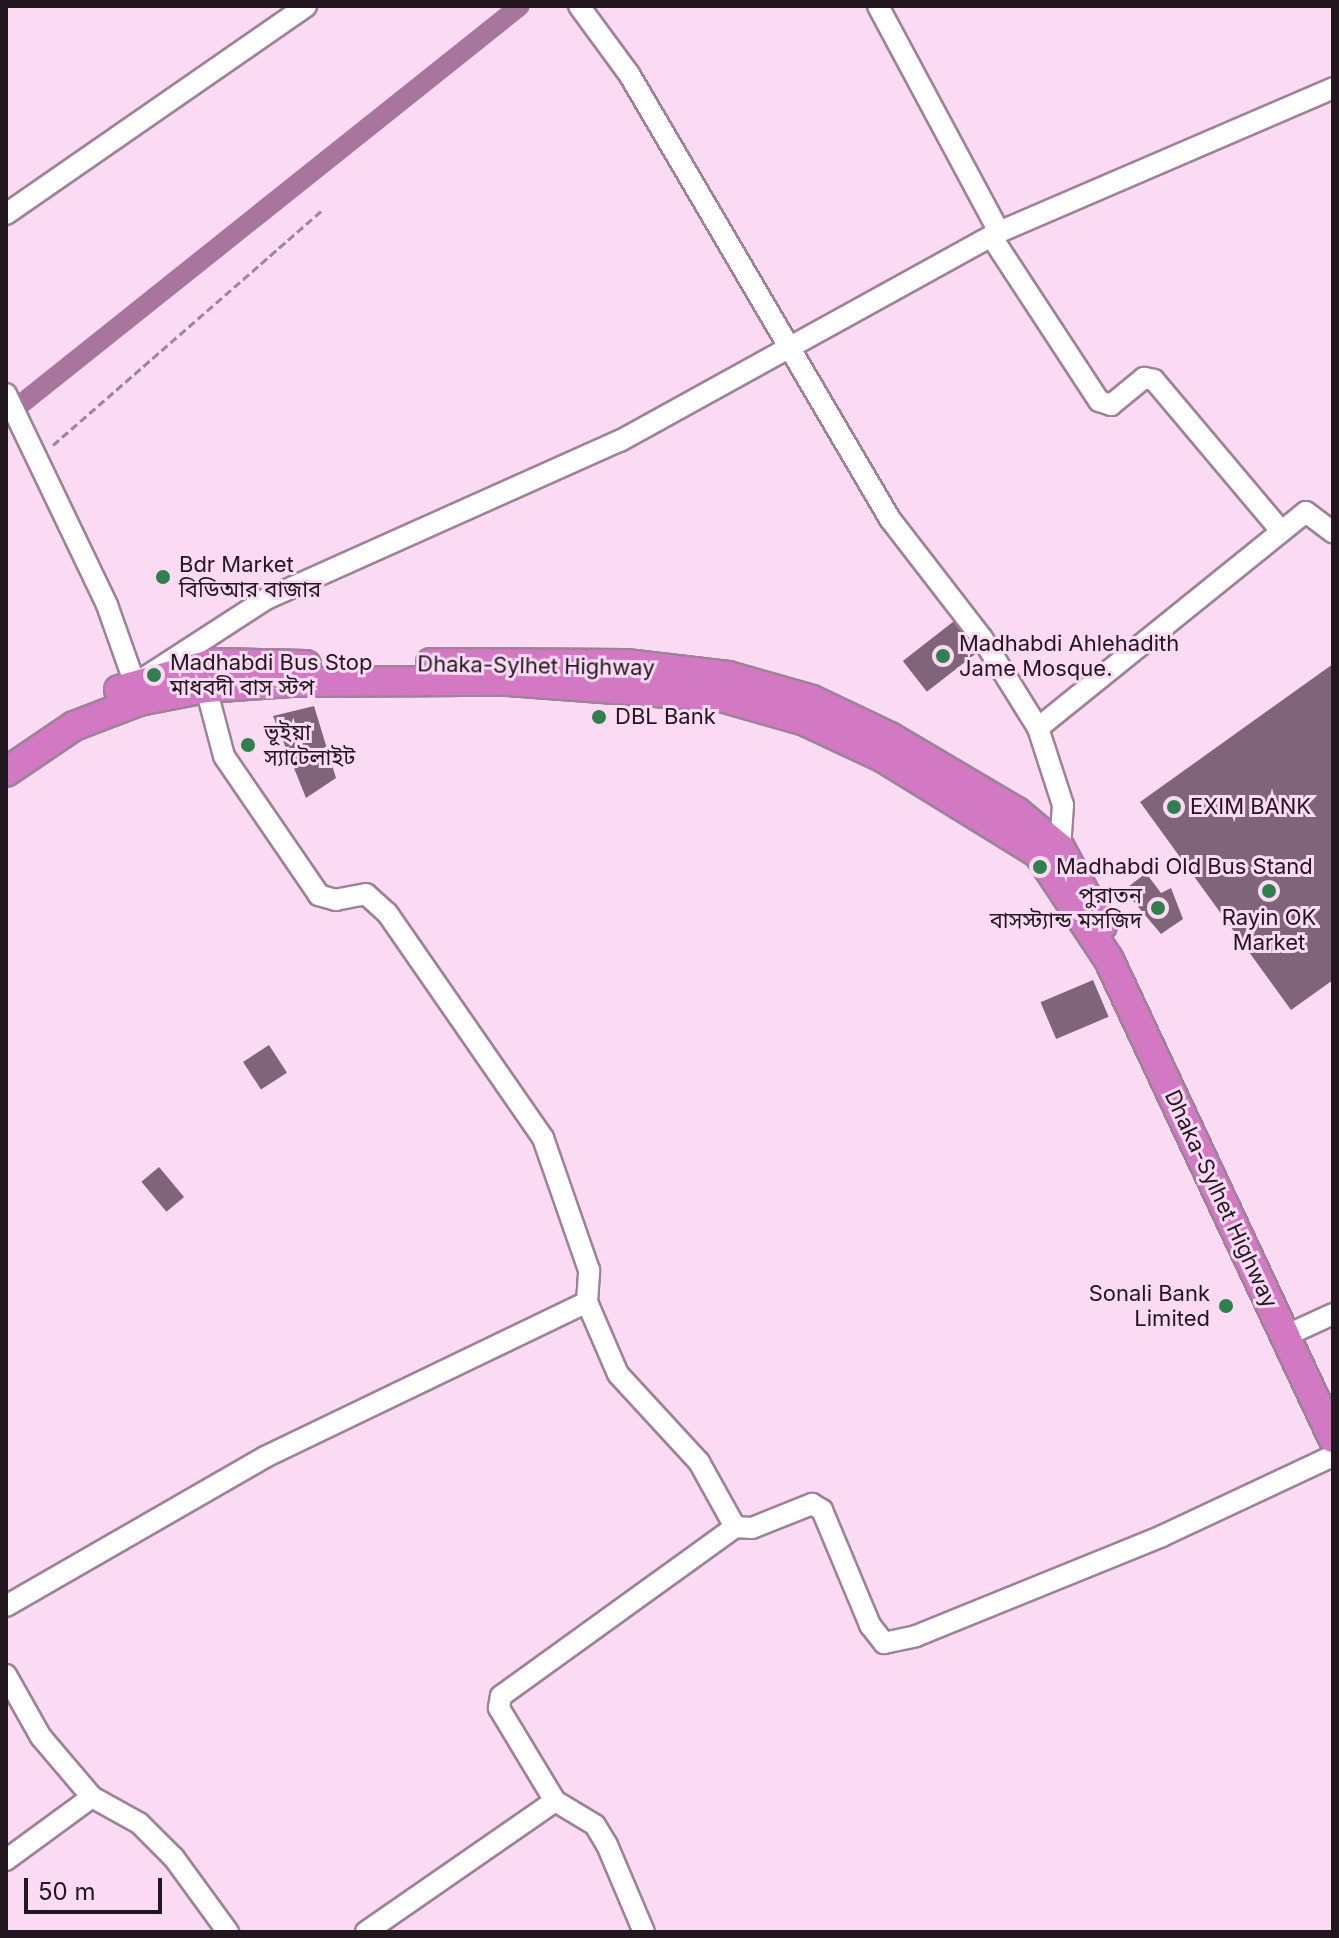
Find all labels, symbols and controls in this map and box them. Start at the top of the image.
place label: Bdr Market বিডিআর বাজার [179,551,321,602]
marker: Bdr Market বিডিআর বাজার [154,568,172,586]
place label: Madhabdi Ahlehadith Jame Mosque. [959,630,1179,682]
marker: Madhabdi Ahlehadith Jame Mosque. [934,647,952,665]
place label: Madhabdi Bus Stop মাধবদী বাস স্টপ [170,649,372,700]
street label: Dhaka-Sylhet Highway [417,651,655,681]
marker: Madhabdi Bus Stop মাধবদী বাস স্টপ [145,666,163,684]
place label: DBL Bank [615,704,716,730]
marker: DBL Bank [590,708,608,726]
place label: ভূইয়া স্যাটেলাইট [264,719,355,770]
marker: ভূইয়া স্যাটেলাইট [239,736,257,754]
place label: EXIM BANK [1190,794,1311,820]
marker: EXIM BANK [1165,798,1183,816]
place label: Madhabdi Old Bus Stand [1056,854,1313,880]
marker: Madhabdi Old Bus Stand [1031,858,1049,876]
place label: পুরাতন বাসস্ট্যান্ড মসজিদ [990,882,1142,934]
marker: Rayin OK Market [1260,882,1278,900]
marker: পুরাতন বাসস্ট্যান্ড মসজিদ [1149,899,1167,917]
place label: Rayin OK Market [1222,904,1316,956]
street label: Dhaka-Sylhet Highway [1159,1086,1283,1312]
place label: Sonali Bank Limited [1089,1280,1210,1332]
marker: Sonali Bank Limited [1217,1297,1235,1315]
scale bar [28,1862,166,1912]
text: 50 m [38,1877,96,1906]

